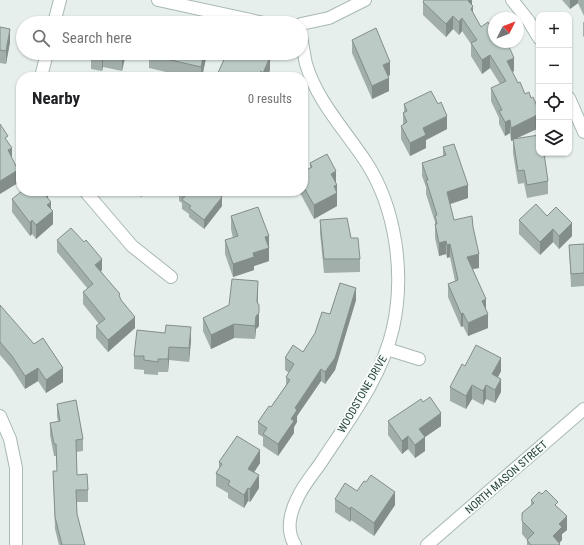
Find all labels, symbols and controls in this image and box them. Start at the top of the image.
north arrow [488,12,524,48]
map controls [536,12,572,156]
button: + [536,12,572,48]
search box [16,16,308,60]
icon: search [30,27,52,49]
text: Search here [62,29,132,47]
button: − [536,48,572,84]
button: locate [536,84,572,120]
text: Nearby [32,88,80,108]
text: 0 results [248,91,292,106]
button: layers [536,120,572,156]
street label: WOODSTONE DRIVE [335,353,390,435]
street label: NORTH MASON STREET [463,438,550,517]

